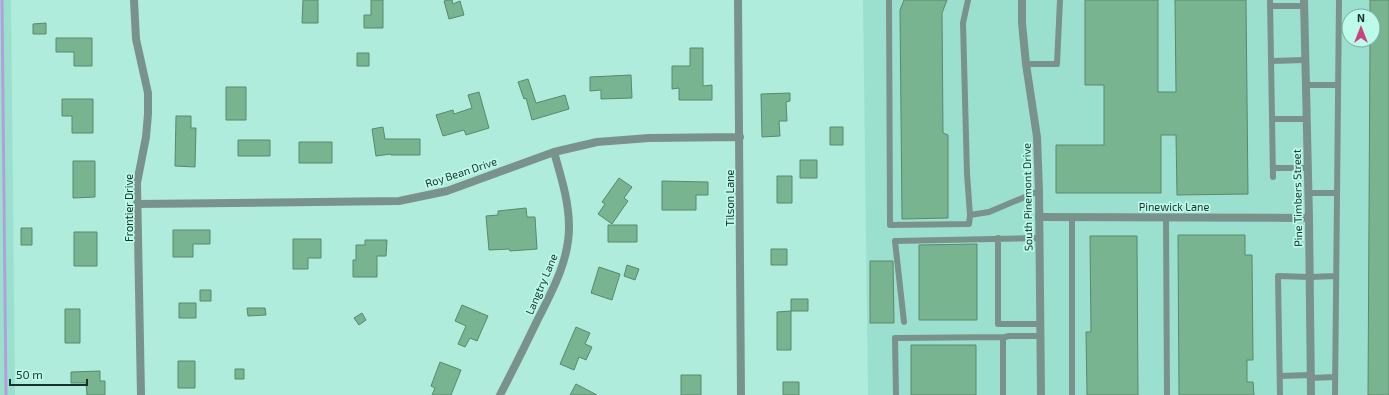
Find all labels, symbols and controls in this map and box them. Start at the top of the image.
north arrow [1341,8,1381,48]
text: N [1357,11,1365,24]
street label: South Pinemont Drive [1020,143,1034,251]
street label: Pine Timbers Street [1290,149,1304,247]
street label: Roy Bean Drive [423,154,499,190]
street label: Tilson Lane [723,169,736,227]
street label: Frontier Drive [122,174,135,242]
street label: Pinewick Lane [1139,200,1209,213]
street label: Langtry Lane [522,252,560,316]
scale bar [10,361,87,387]
text: 50 m [16,367,43,381]

